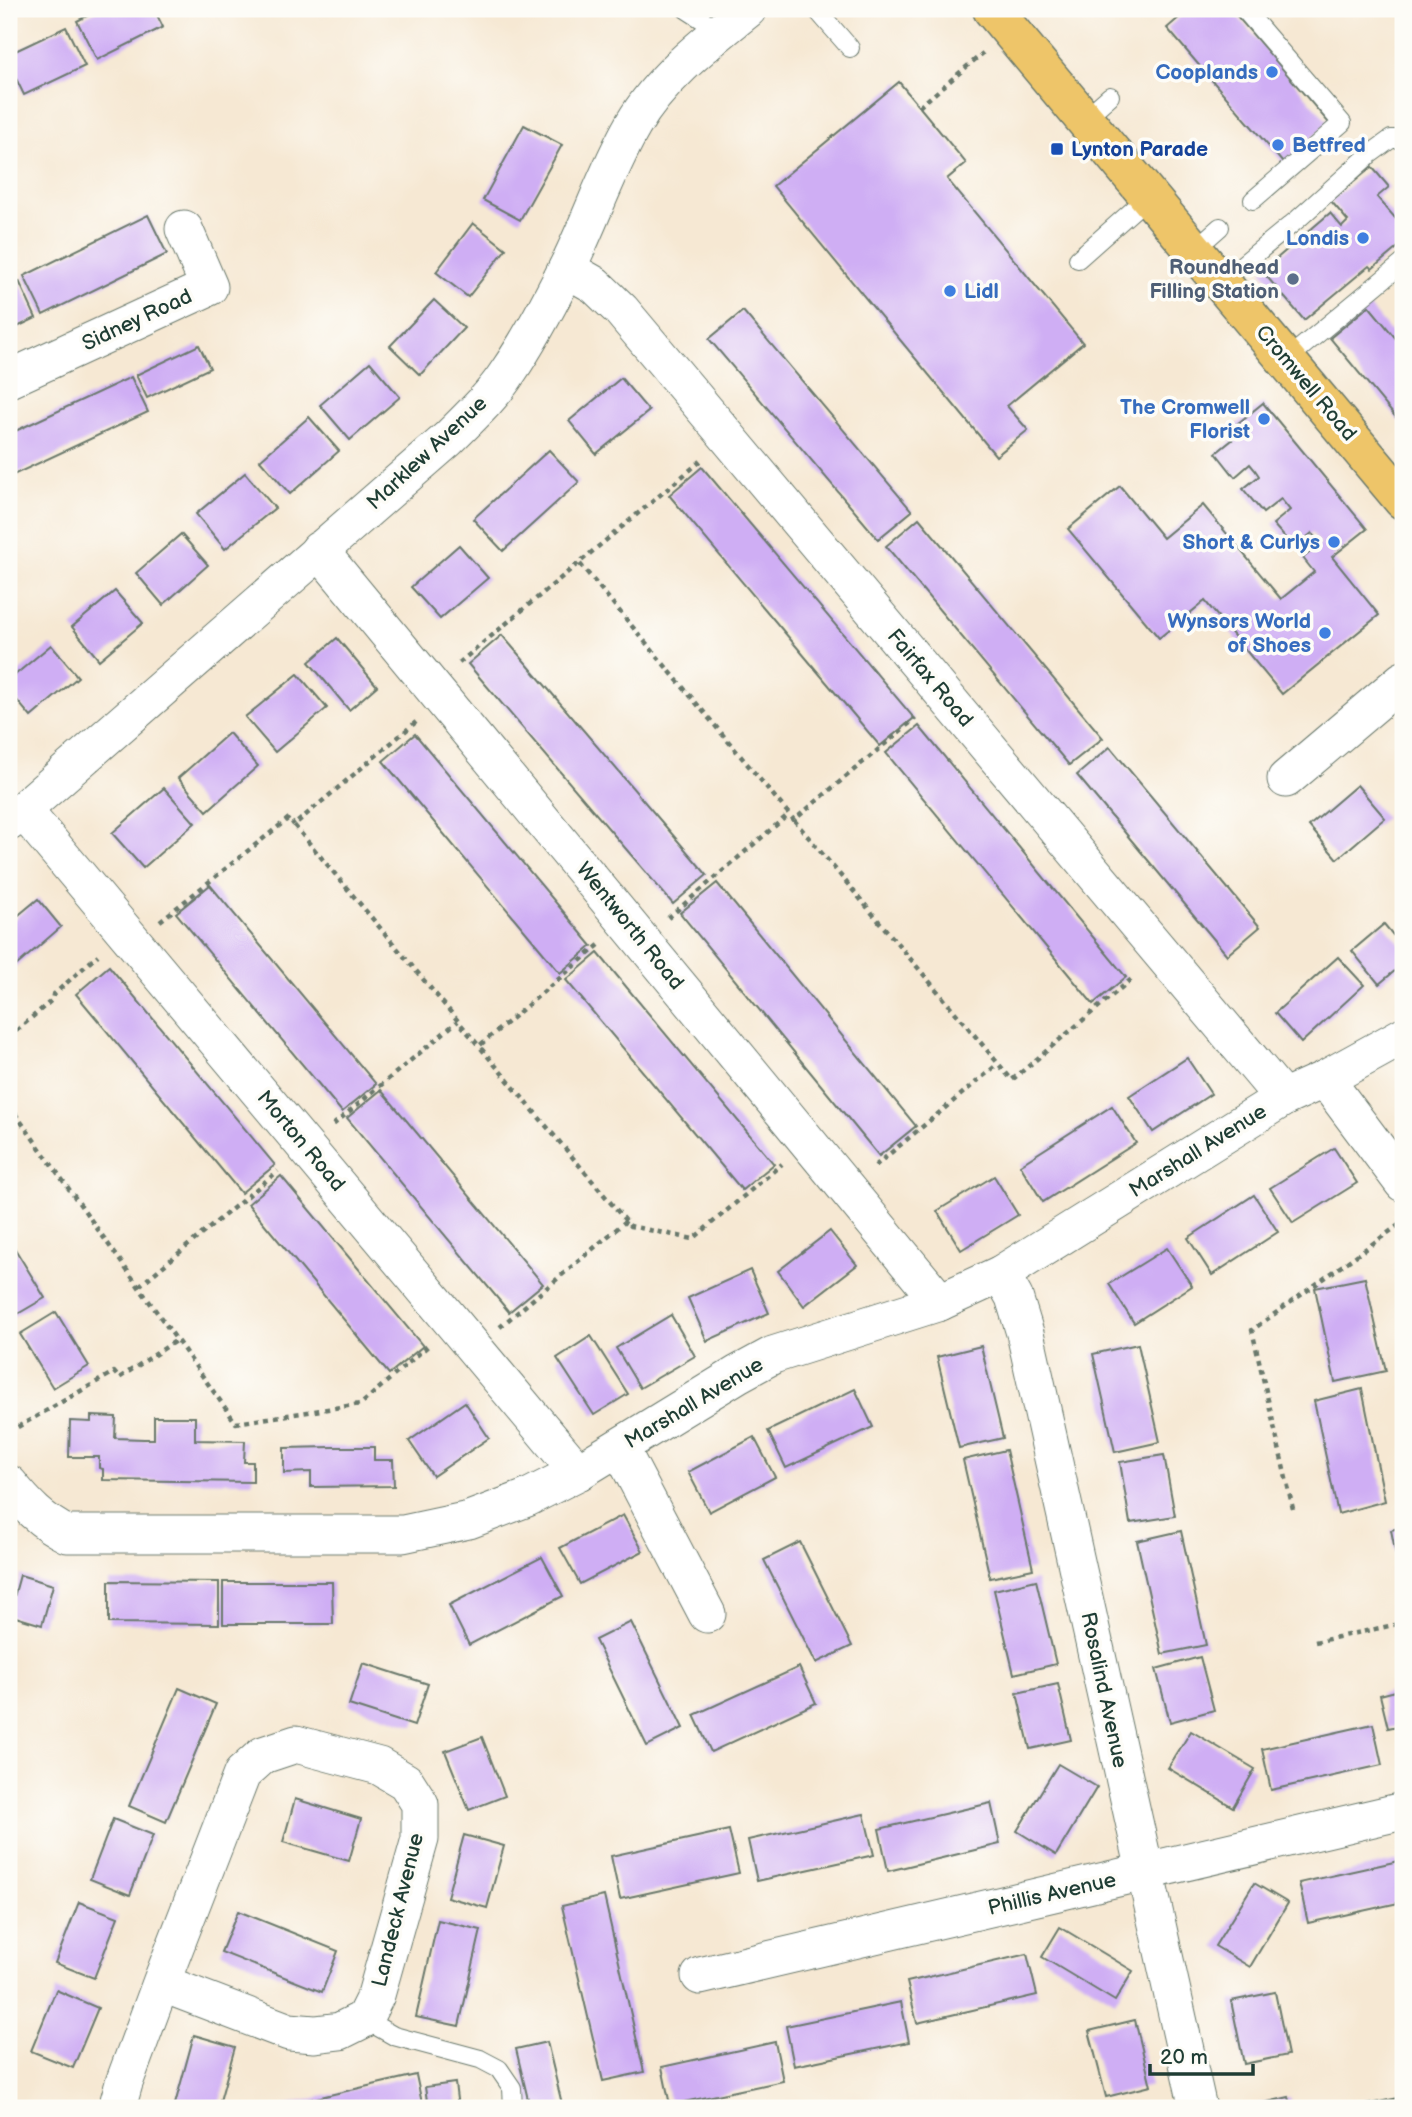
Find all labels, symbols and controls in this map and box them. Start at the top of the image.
place label: Cooplands [1155,60,1258,85]
marker: Cooplands [1264,64,1280,80]
place label: Betfred [1292,133,1366,158]
place label: Lynton Parade [1071,137,1208,162]
marker: Betfred [1270,137,1286,153]
marker: Lynton Parade [1049,141,1065,157]
place label: Londis [1286,226,1349,251]
marker: Londis [1355,230,1371,246]
place label: Roundhead Filling Station [1150,255,1279,304]
marker: Roundhead Filling Station [1285,271,1301,287]
place label: Lidl [964,279,999,304]
marker: Lidl [942,283,958,299]
street label: Sidney Road [78,284,196,356]
street label: Cromwell Road [1250,320,1362,446]
street label: Marklew Avenue [362,391,492,515]
place label: The Cromwell Florist [1120,395,1250,444]
marker: The Cromwell Florist [1256,411,1272,427]
place label: Short & Curlys [1183,530,1320,555]
marker: Short & Curlys [1326,534,1342,550]
place label: Wynsors World of Shoes [1167,609,1311,658]
street label: Fairfax Road [882,624,978,732]
marker: Wynsors World of Shoes [1317,625,1333,641]
street label: Wentworth Road [571,857,689,995]
street label: Morton Road [252,1086,350,1196]
street label: Marshall Avenue [1125,1099,1271,1203]
street label: Marshall Avenue [620,1352,768,1454]
street label: Rosalind Avenue [1075,1610,1133,1770]
street label: Landeck Avenue [367,1831,429,1989]
street label: Phillis Avenue [986,1867,1118,1921]
scale bar [1150,2033,1253,2077]
text: 20 m [1160,2045,1208,2070]

